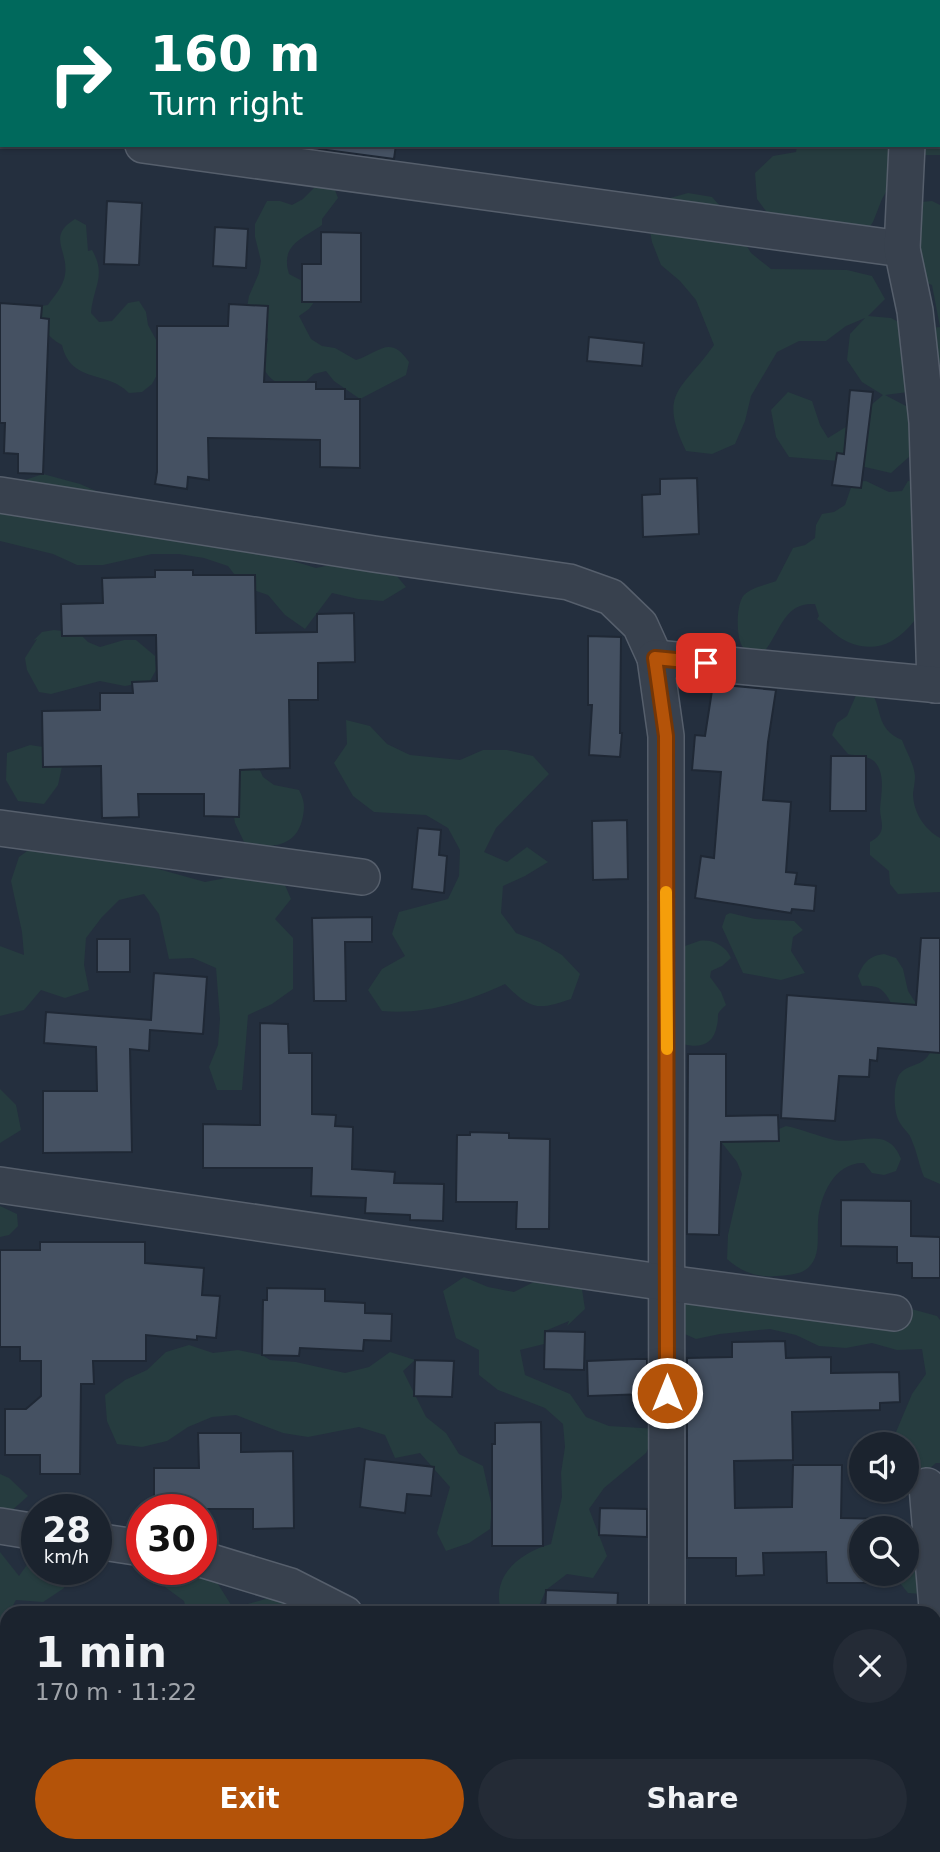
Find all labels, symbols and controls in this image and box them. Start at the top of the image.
text: 160 m [150,26,320,83]
icon: right [35,28,126,119]
text: Turn right [150,85,303,123]
pin [676,633,736,693]
icon: arrive [687,644,725,682]
position arrow [630,1356,704,1430]
map controls [849,1432,919,1586]
button: sound [849,1432,919,1502]
speed limit sign: 30 [126,1494,217,1585]
text: 28 [42,1510,91,1550]
button: search [849,1516,919,1586]
text: km/h [44,1546,89,1567]
text: 1 min [35,1628,167,1677]
button: close [833,1629,907,1703]
text: 170 m · 11:22 [35,1679,197,1705]
button: Exit [35,1759,464,1839]
button: Share [478,1759,907,1839]

